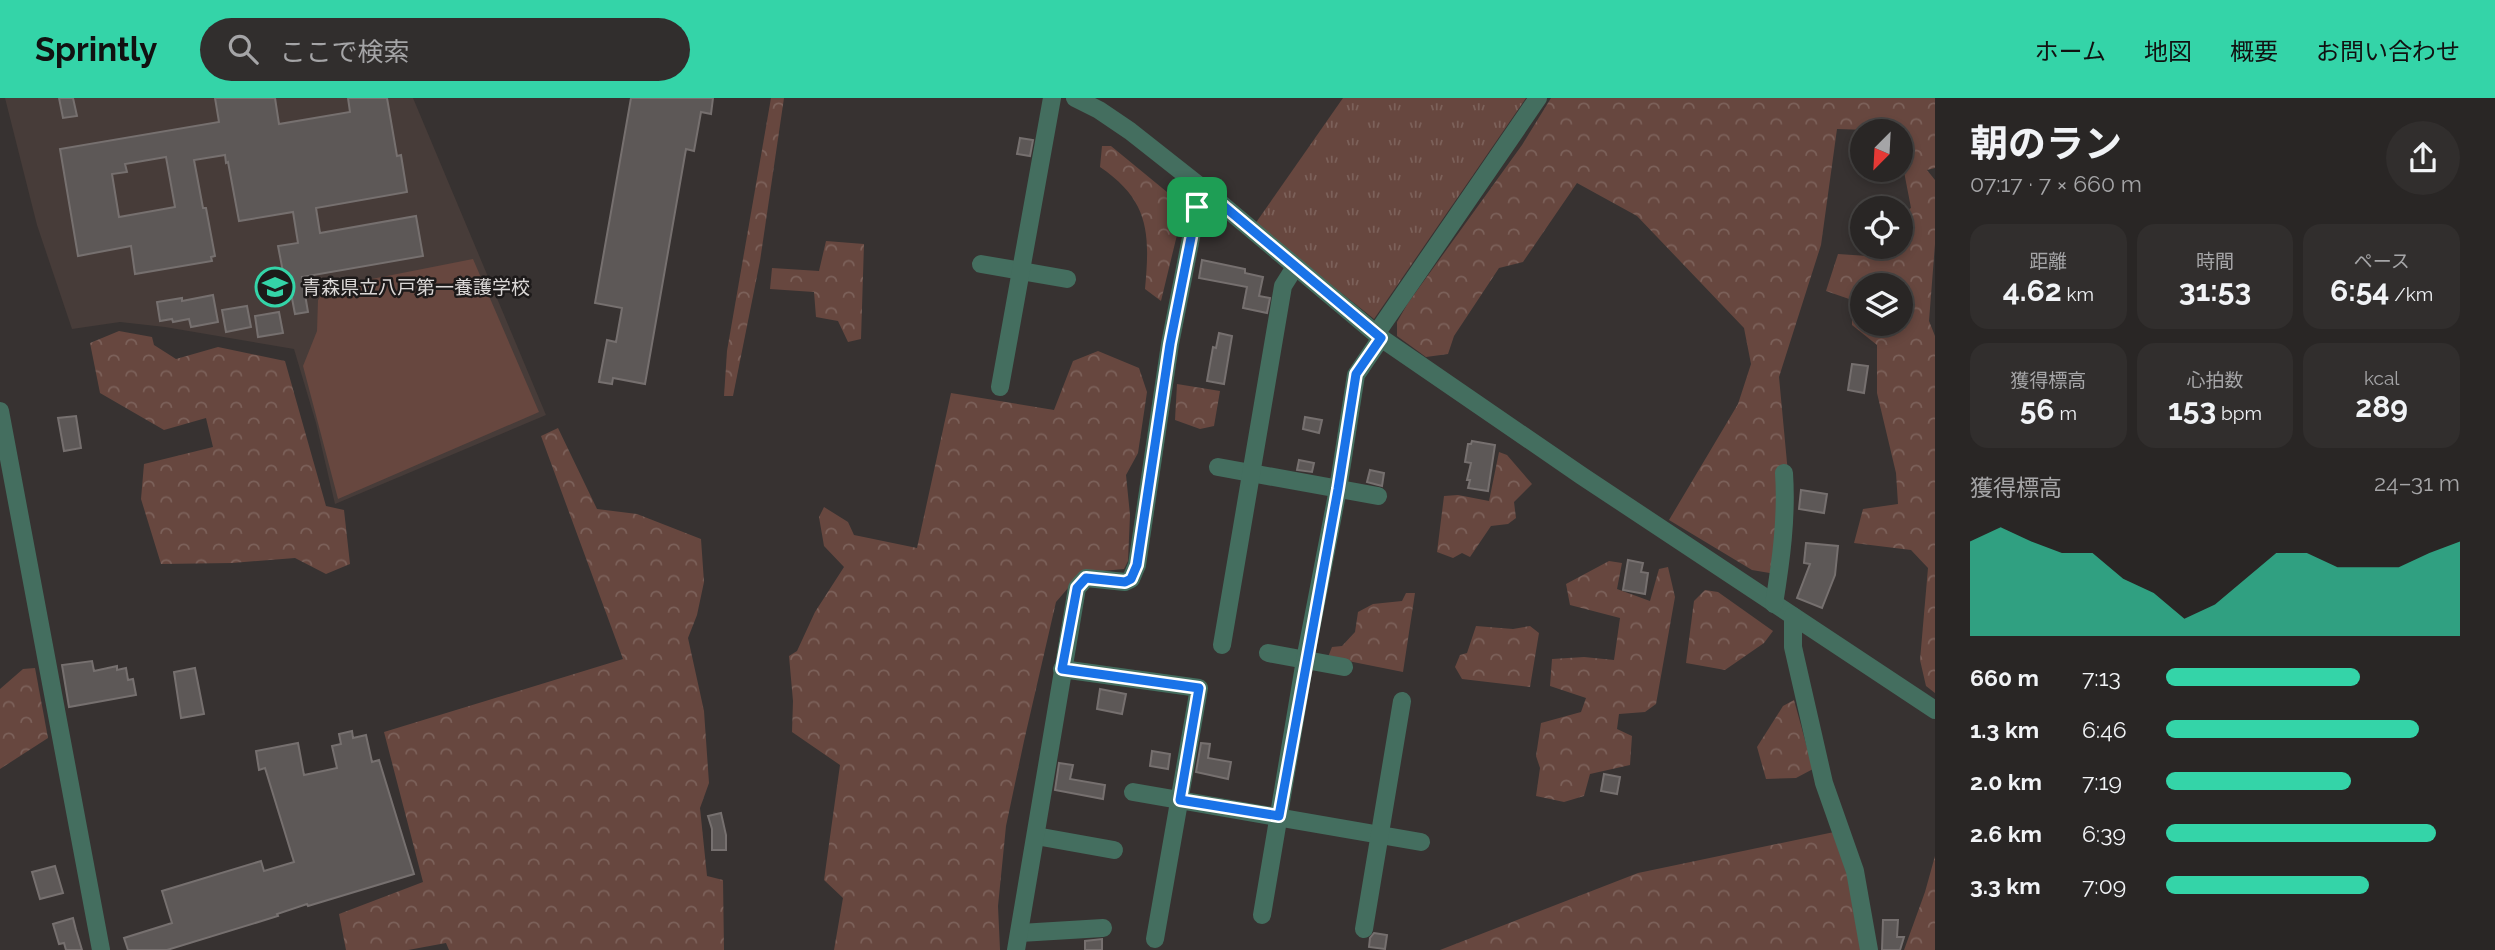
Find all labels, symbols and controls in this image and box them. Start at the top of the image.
search box [200,18,690,81]
text: Sprintly [35,30,158,69]
icon: search [224,30,262,68]
text: ここで検索 [280,37,410,67]
text: ホーム [2035,37,2106,66]
text: 地図 [2144,37,2192,66]
text: 概要 [2230,37,2278,66]
text: お問い合わせ [2316,37,2460,66]
north arrow [1850,119,1913,182]
map controls [1850,119,1913,336]
text: 朝のラン [1970,121,2122,166]
button: share [2386,121,2460,195]
text: 07:17 · 7 × 660 m [1970,170,2142,197]
pin [1167,177,1227,237]
icon: arrive [1178,188,1216,226]
button: locate [1850,196,1913,259]
text: 距離 [2029,250,2067,272]
text: 時間 [2196,250,2234,272]
text: ペース [2354,250,2410,272]
school or university icon: 青森県立八戸第一養護学校 [254,266,296,308]
button: layers [1850,273,1913,336]
text: 4.62 [2003,273,2062,308]
text: 31:53 [2179,273,2251,308]
text: 6:54 [2330,273,2389,308]
place label: 青森県立八戸第一養護学校 [302,276,530,298]
text: km [2062,283,2094,305]
text: /km [2389,283,2433,305]
text: kcal [2364,367,2399,389]
text: 獲得標高 [2010,369,2086,391]
text: 心拍数 [2186,369,2244,391]
text: 289 [2355,389,2408,424]
text: 56 [2020,392,2055,427]
text: 153 [2168,392,2216,427]
text: m [2055,402,2077,424]
text: bpm [2216,402,2262,424]
text: 24–31 m [2374,469,2460,496]
text: 獲得標高 [1970,474,2062,501]
text: 660 m [1970,664,2039,691]
text: 7:13 [2082,664,2121,691]
text: 1.3 km [1970,716,2039,743]
text: 6:46 [2082,716,2127,743]
text: 2.0 km [1970,768,2042,795]
text: 7:19 [2082,768,2122,795]
text: 2.6 km [1970,820,2042,847]
text: 6:39 [2082,820,2126,847]
text: 3.3 km [1970,872,2041,899]
text: 7:09 [2082,872,2126,899]

